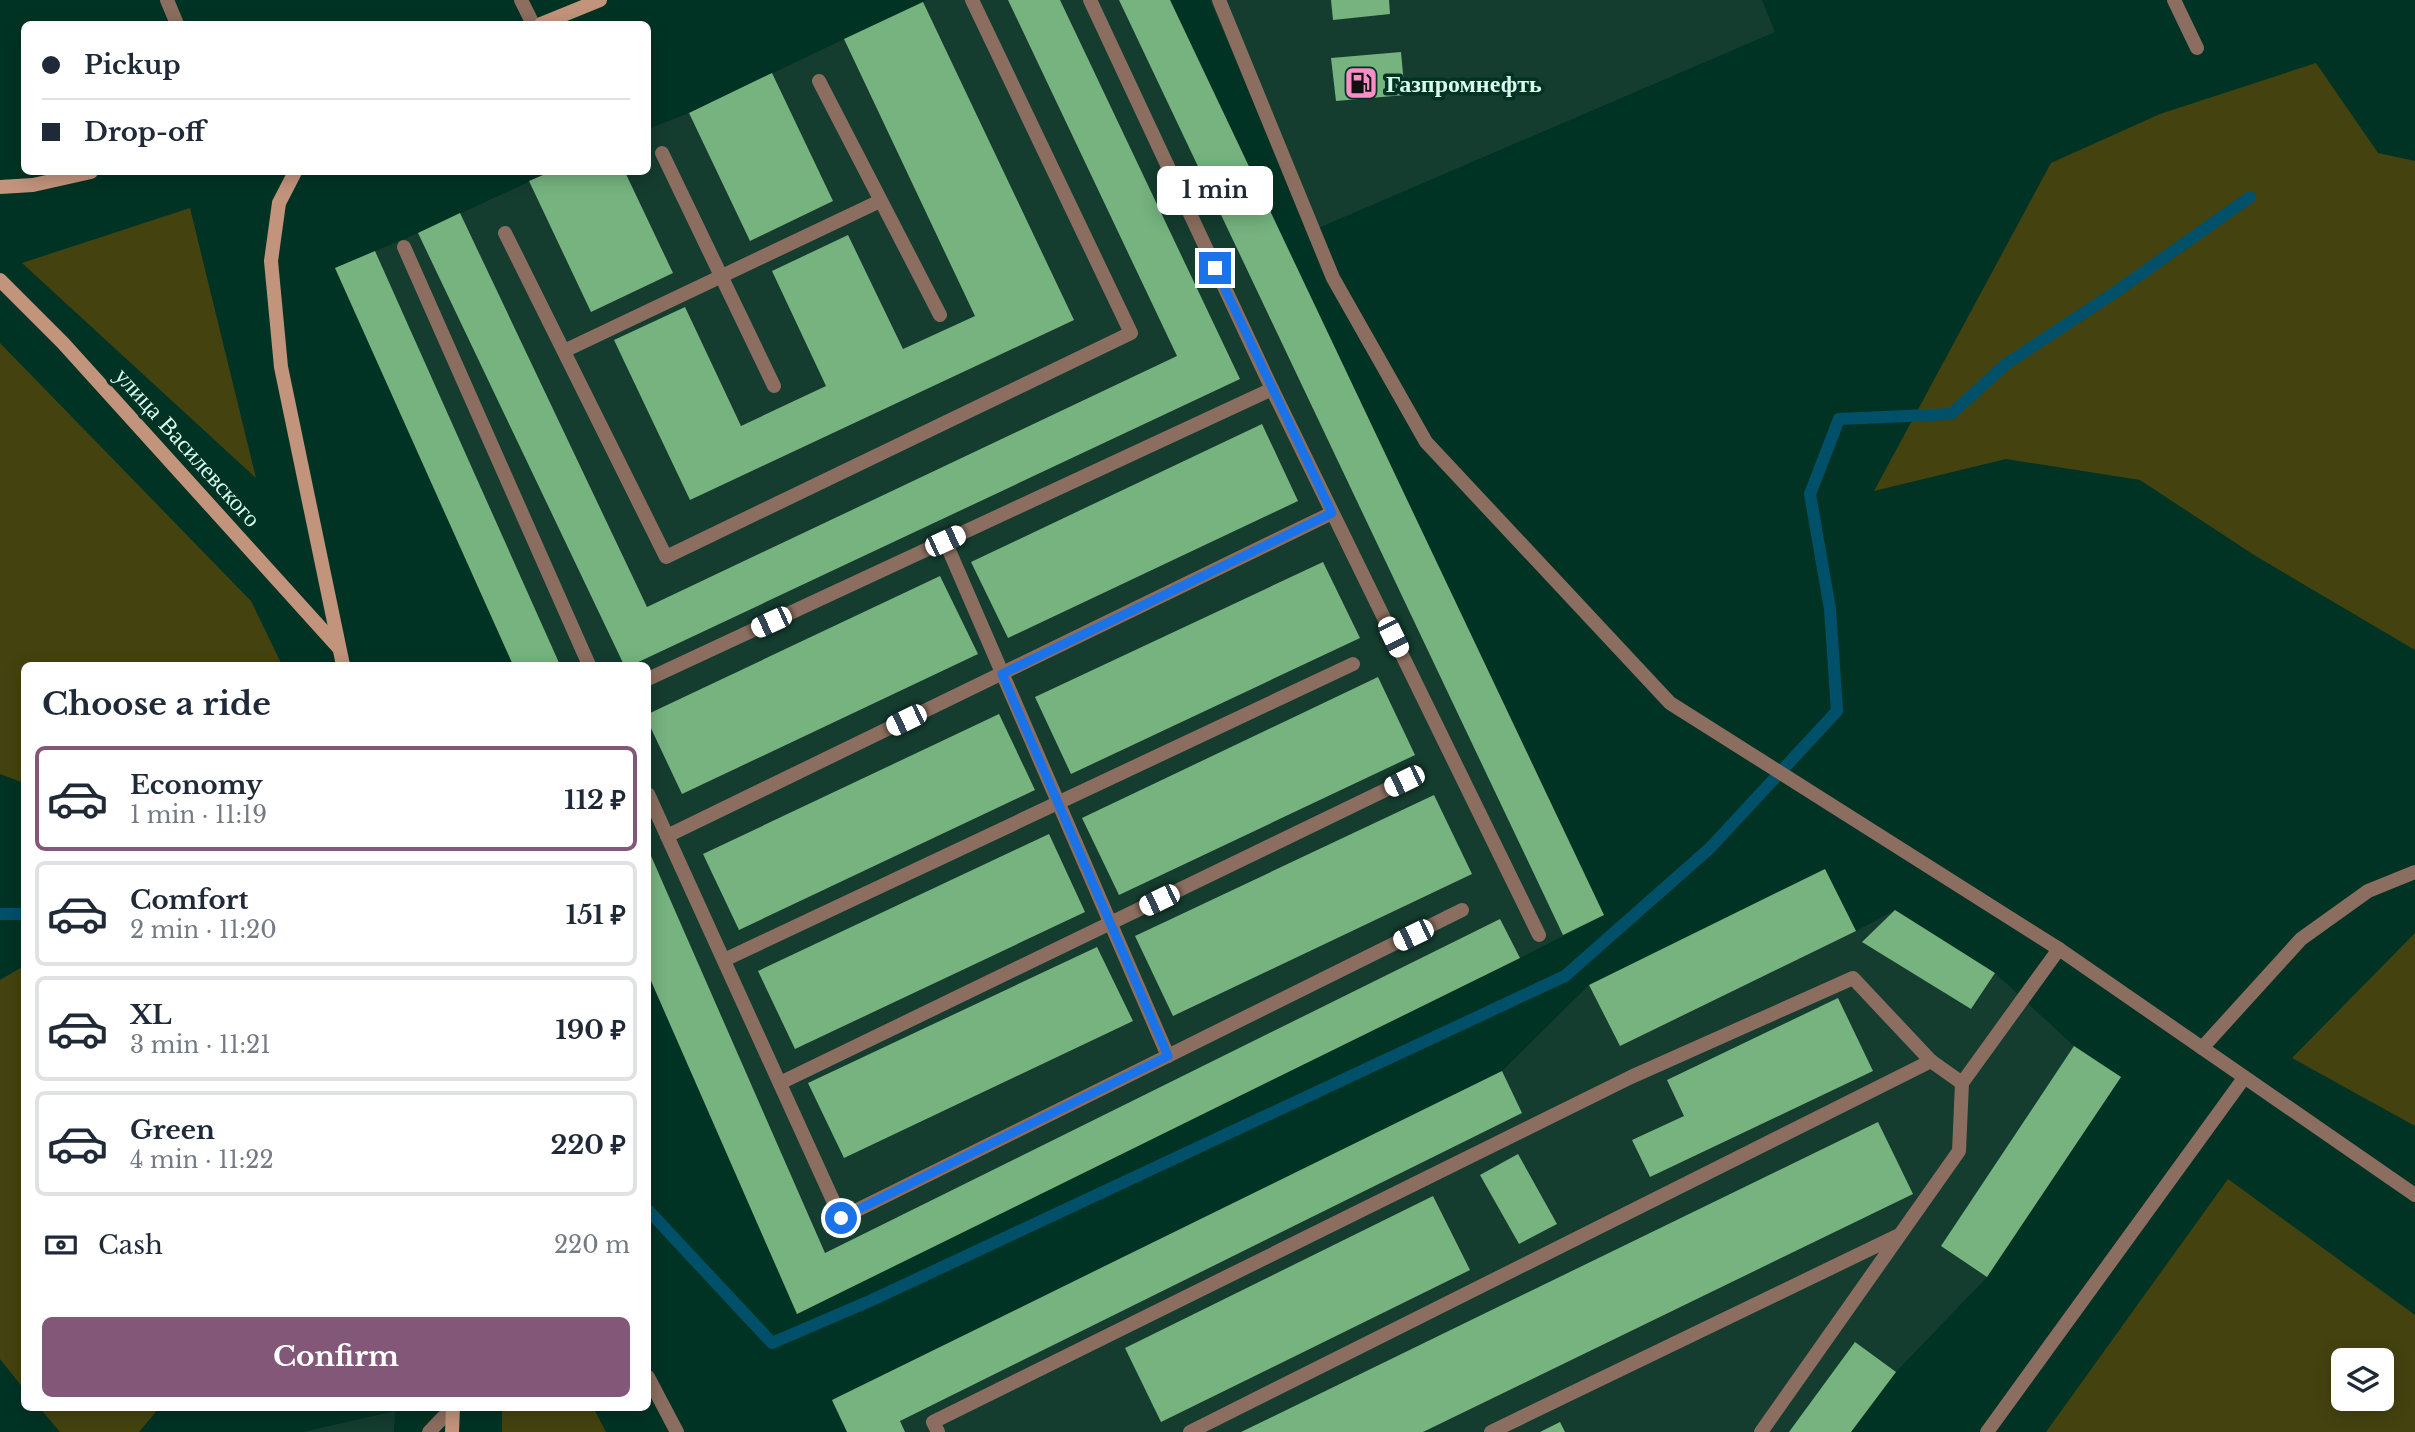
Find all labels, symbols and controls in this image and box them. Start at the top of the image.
text: Pickup [84,49,181,81]
fuel station icon: Газпромнефть [1342,64,1380,102]
place label: Газпромнефть [1386,69,1542,98]
text: Drop-off [84,116,205,148]
callout: 1 min [1157,166,1273,216]
text: 1 min [1182,176,1248,204]
route end [1199,252,1231,284]
street label: улица Василевского [109,361,267,533]
car [922,523,969,559]
car [748,604,795,640]
car [1375,614,1412,660]
text: Choose a ride [42,684,271,724]
car [883,701,930,739]
car [1381,762,1428,800]
icon: car [46,767,109,830]
text: Economy [130,769,263,801]
text: 112 ₽ [564,784,626,816]
text: 1 min · 11:19 [130,801,267,829]
car [1136,881,1183,919]
icon: car [46,882,109,945]
text: Comfort [130,884,248,916]
text: 151 ₽ [566,899,626,931]
text: 2 min · 11:20 [130,916,277,944]
car [1390,916,1437,954]
icon: car [46,997,109,1060]
text: XL [130,999,172,1031]
text: 190 ₽ [555,1014,626,1046]
text: 3 min · 11:21 [130,1031,270,1059]
icon: car [46,1112,109,1175]
text: Green [130,1114,215,1146]
text: 220 ₽ [550,1129,626,1161]
text: 4 min · 11:22 [130,1146,274,1174]
route start [825,1202,857,1234]
icon: cash [42,1226,80,1264]
text: Cash [98,1229,163,1261]
text: 220 m [554,1231,630,1259]
button: Confirm [42,1317,630,1397]
map controls [2331,1348,2394,1411]
button: layers [2331,1348,2394,1411]

